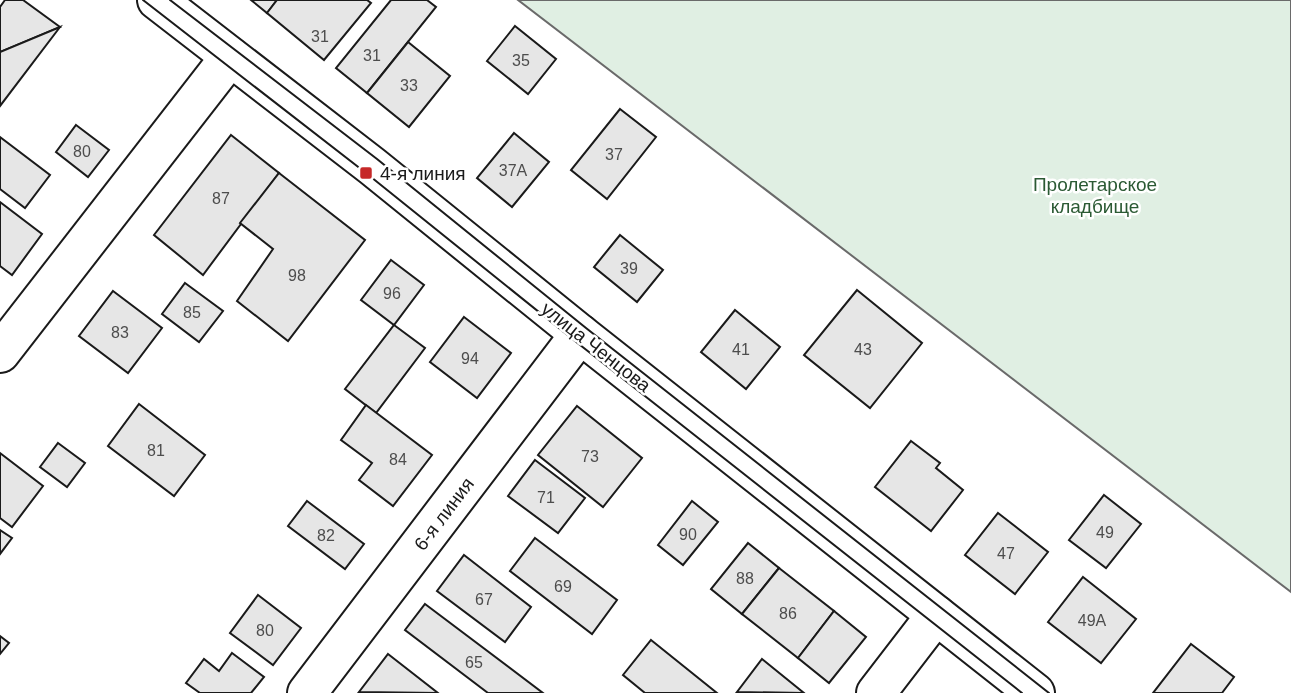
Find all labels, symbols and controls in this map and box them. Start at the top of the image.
house number: 31 [311,28,329,45]
house number: 31 [363,47,381,64]
house number: 35 [512,52,530,69]
house number: 33 [400,77,418,94]
house number: 80 [73,143,91,160]
house number: 37 [605,146,623,163]
house number: 37А [499,162,528,179]
place label: 4-я линия [380,163,466,184]
marker: 4-я линия [358,165,374,181]
park label: Пролетарское кладбище [1033,174,1157,217]
house number: 87 [212,190,230,207]
house number: 39 [620,260,638,277]
house number: 98 [288,267,306,284]
house number: 96 [383,285,401,302]
street label: улица Ченцова [537,298,655,396]
house number: 85 [183,304,201,321]
house number: 83 [111,324,129,341]
house number: 41 [732,341,750,358]
house number: 43 [854,341,872,358]
house number: 94 [461,350,479,367]
house number: 81 [147,442,165,459]
house number: 73 [581,448,599,465]
house number: 84 [389,451,407,468]
street label: 6-я линия [410,474,478,554]
house number: 71 [537,489,555,506]
house number: 49 [1096,524,1114,541]
house number: 90 [679,526,697,543]
house number: 82 [317,527,335,544]
house number: 47 [997,545,1015,562]
house number: 88 [736,570,754,587]
house number: 69 [554,578,572,595]
house number: 67 [475,591,493,608]
house number: 86 [779,605,797,622]
house number: 49А [1078,612,1107,629]
house number: 80 [256,622,274,639]
house number: 65 [465,654,483,671]

